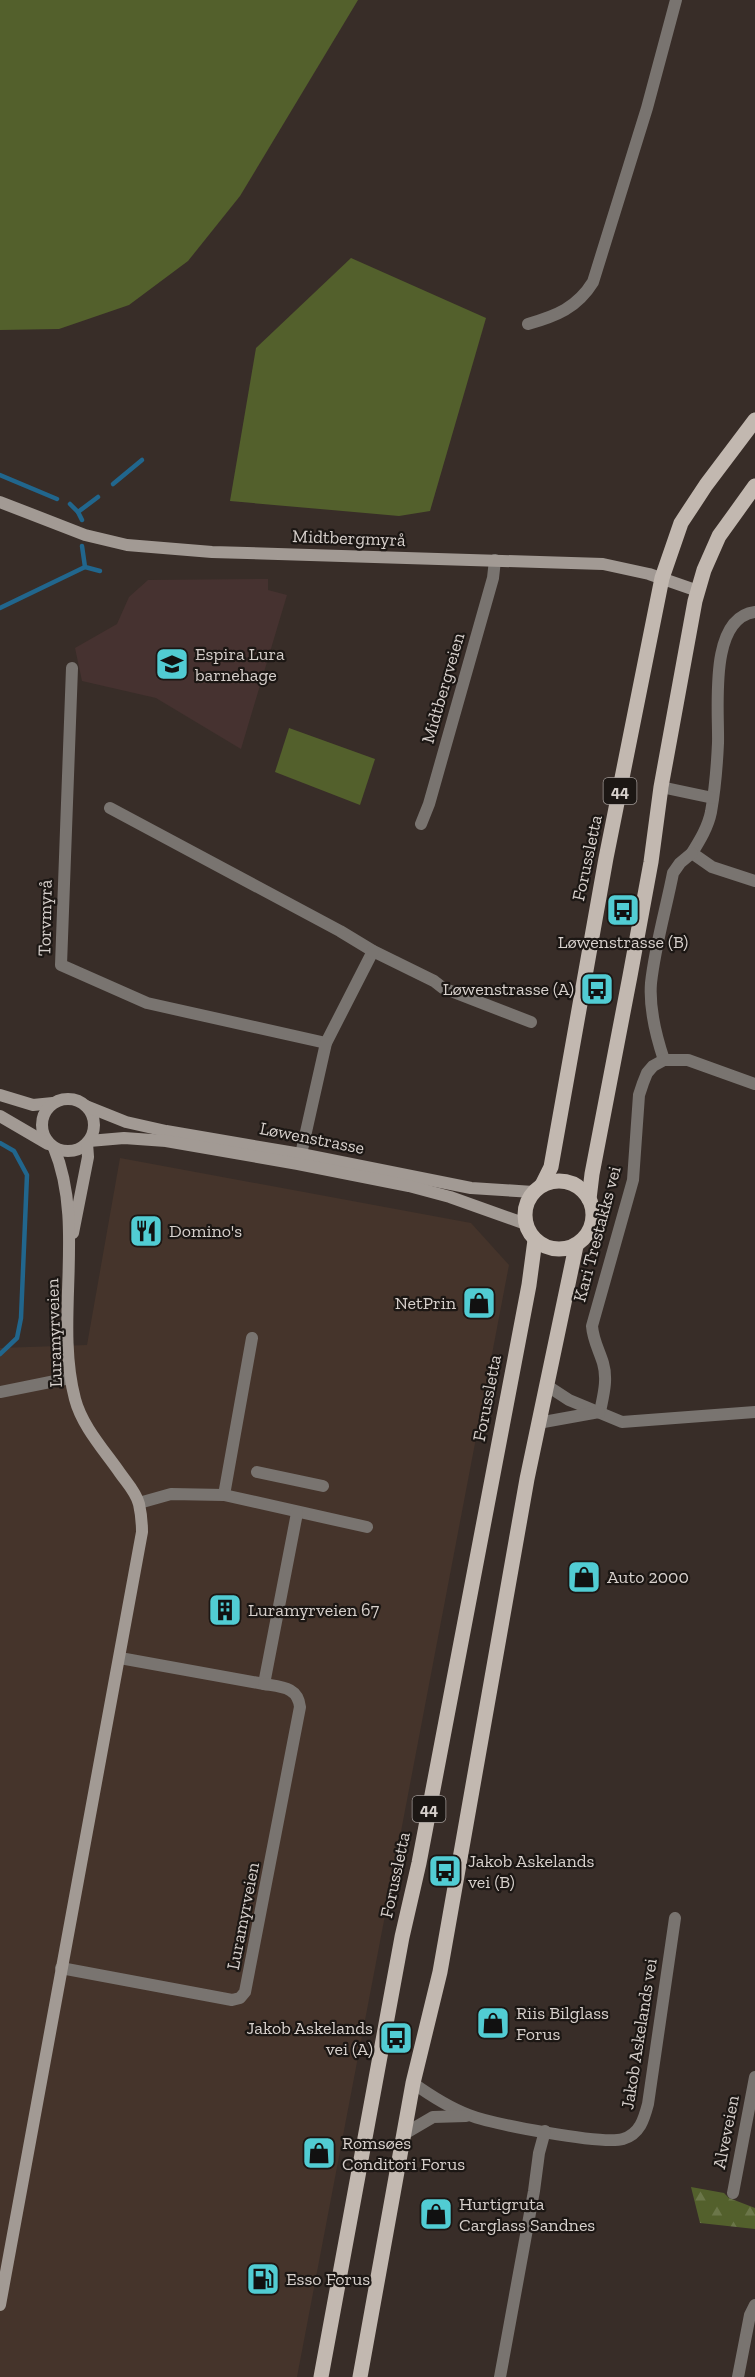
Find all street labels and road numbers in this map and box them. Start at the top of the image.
street label: Midtbergmyrå [292,525,406,551]
street label: Midtbergveien [417,629,469,746]
road number: 44 [604,778,636,804]
street label: Forussletta [567,813,607,903]
street label: Torvmyrå [33,879,57,956]
street label: Løwenstrasse [258,1117,366,1159]
street label: Kari Trestakks vei [568,1164,626,1304]
street label: Luramyrveien [41,1277,67,1388]
street label: Forussletta [468,1353,506,1443]
road number: 44 [412,1796,446,1822]
street label: Forussletta [375,1830,415,1920]
street label: Luramyrveien [222,1860,264,1972]
street label: Jakob Askelands vei [616,1957,662,2111]
street label: Alveveien [708,2093,744,2171]

